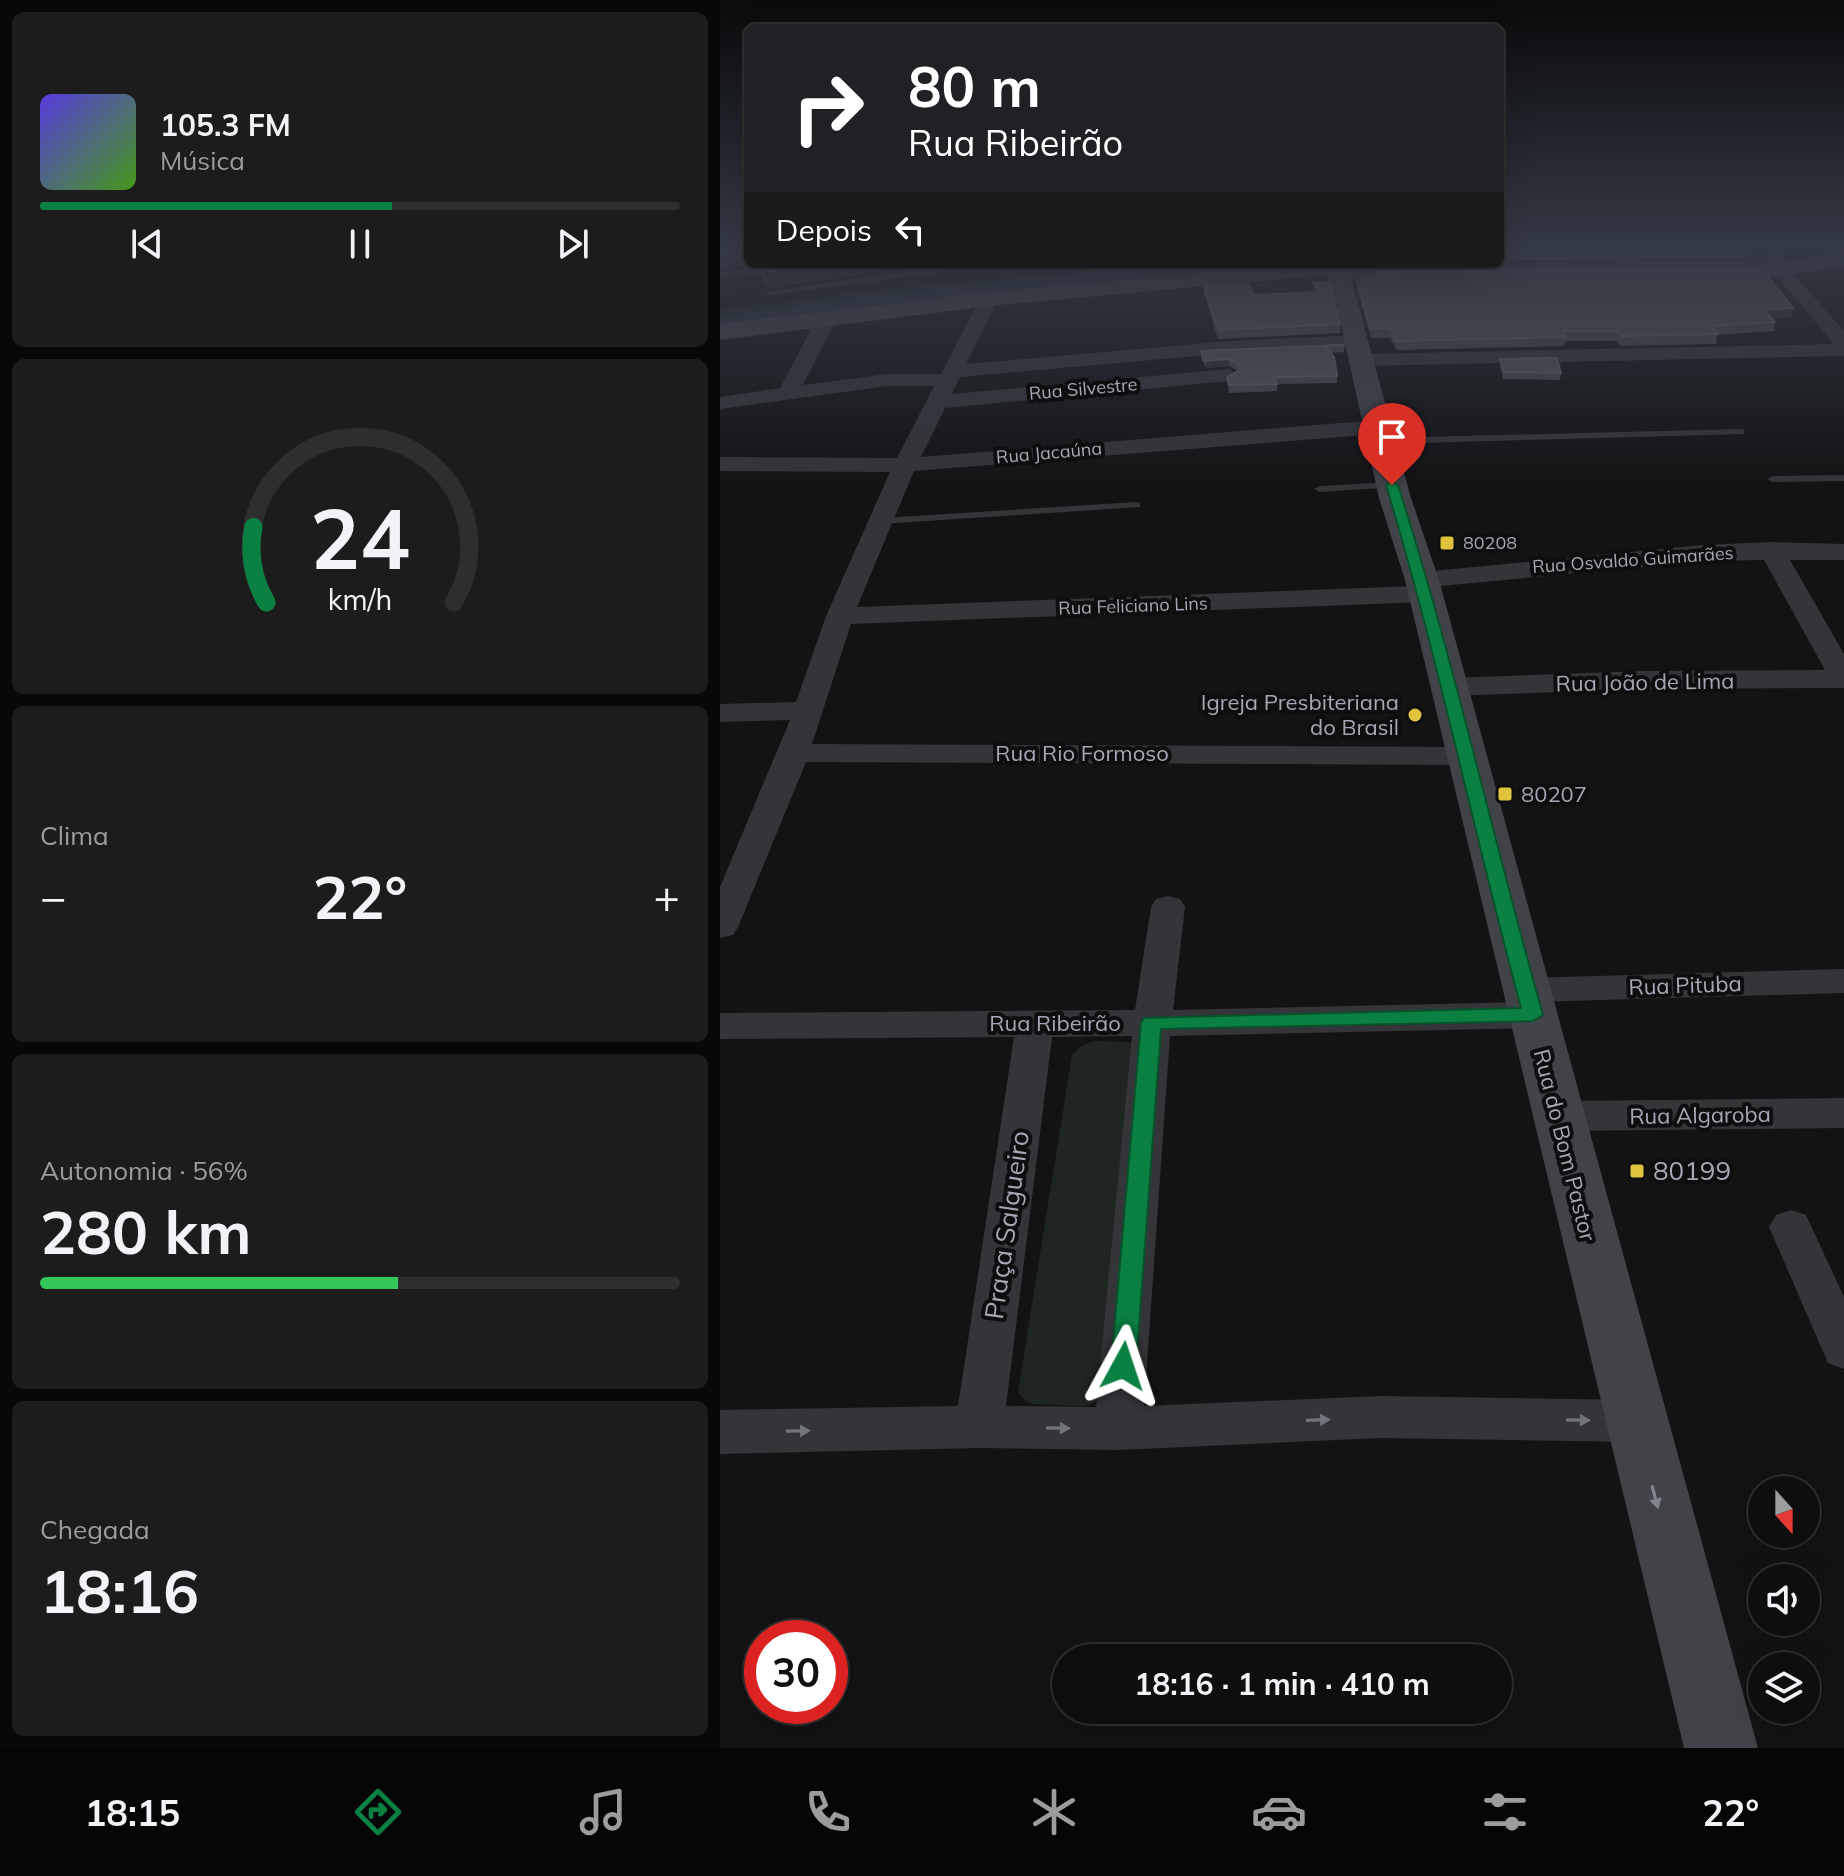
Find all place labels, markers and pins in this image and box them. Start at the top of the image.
pin [1358,403,1426,485]
place label: 80208 [1463,531,1517,554]
marker: 80208 [1438,534,1456,552]
place label: Igreja Presbiteriana do Brasil [1201,688,1399,741]
marker: Igreja Presbiteriana do Brasil [1406,706,1424,724]
place label: 80207 [1521,780,1587,808]
marker: 80207 [1496,785,1514,803]
place label: 80199 [1653,1154,1731,1187]
marker: 80199 [1628,1162,1646,1180]

